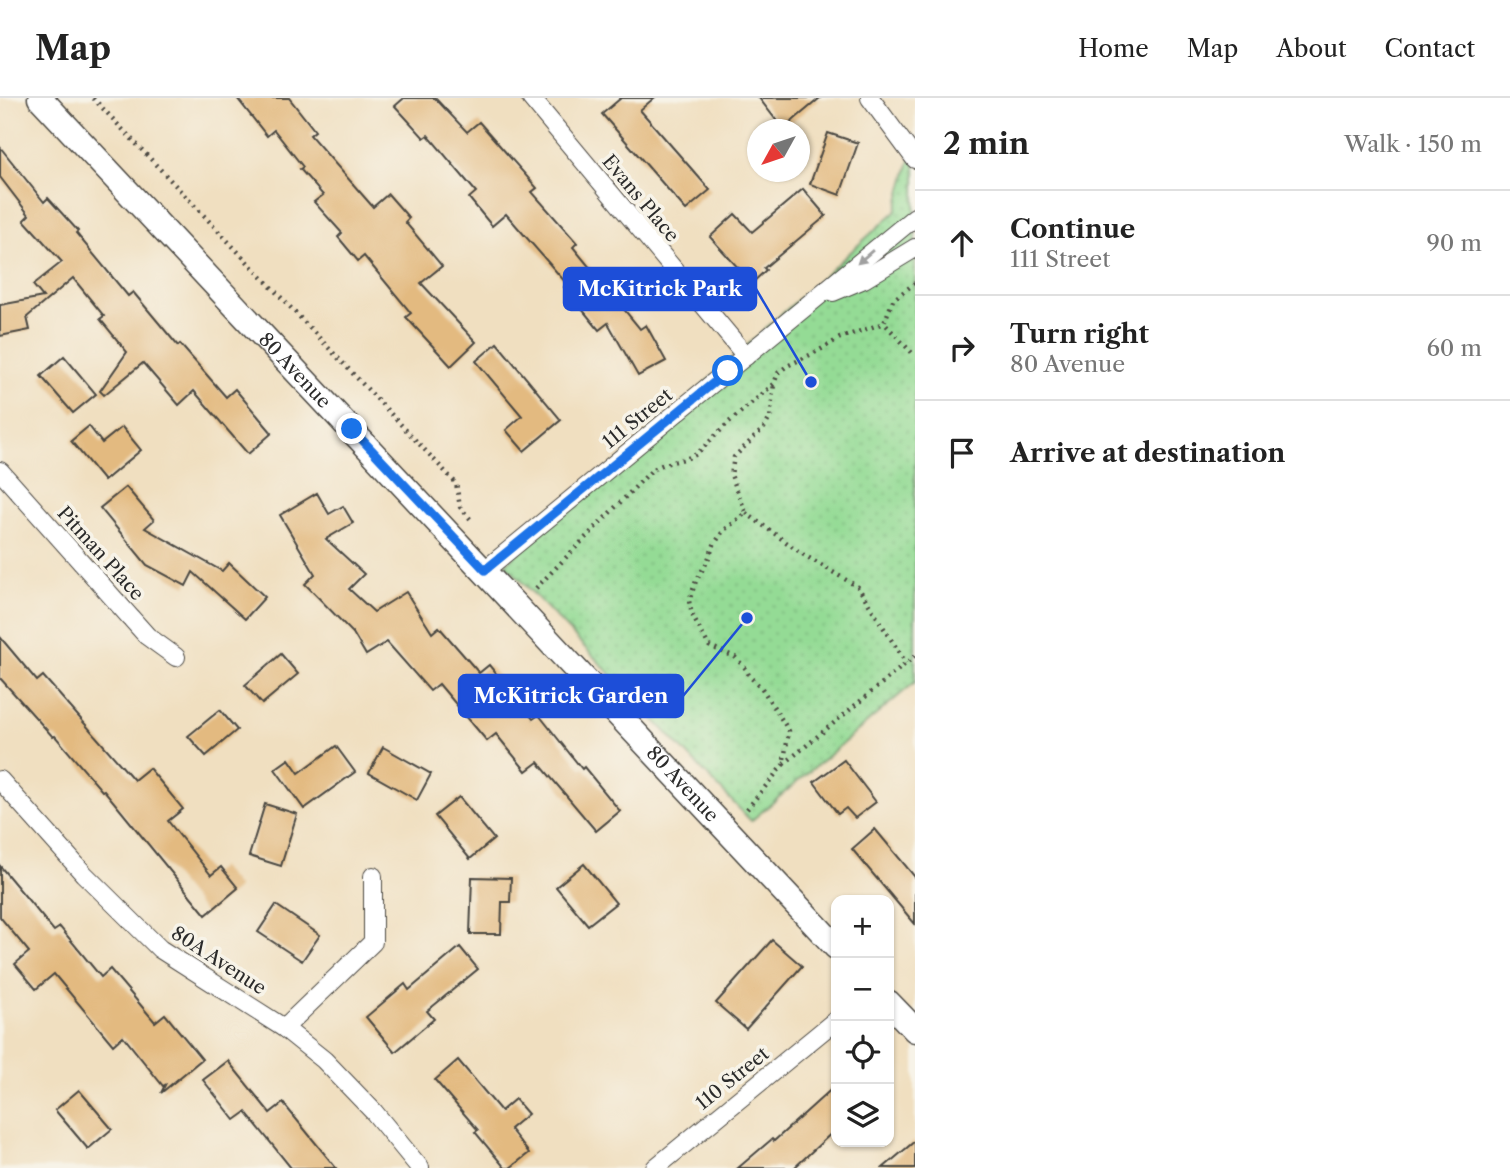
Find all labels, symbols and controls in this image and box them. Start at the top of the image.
text: Map [35,28,111,69]
text: Home [1078,34,1149,63]
text: Map [1187,34,1238,63]
text: About [1276,34,1347,63]
text: Contact [1385,34,1475,63]
north arrow [747,119,810,182]
text: 2 min [943,125,1029,162]
text: Walk · 150 m [1344,130,1482,158]
street label: Evans Place [597,150,684,247]
text: Continue [1010,213,1135,245]
icon: ahead [943,224,981,262]
text: 90 m [1426,229,1482,257]
text: 111 Street [1010,245,1110,273]
one-way arrow [856,249,874,265]
callout: McKitrick Park [564,268,756,310]
text: McKitrick Park [578,276,743,301]
text: Turn right [1010,318,1149,350]
street label: 80 Avenue [254,328,336,413]
icon: right [943,329,981,367]
text: 60 m [1426,334,1482,362]
text: 80 Avenue [1010,350,1125,378]
route start [712,355,743,386]
street label: 111 Street [598,383,677,453]
route end [336,413,367,444]
icon: arrive [943,434,981,472]
text: Arrive at destination [1010,437,1285,469]
street label: Pitman Place [52,502,149,605]
callout: McKitrick Garden [459,675,683,717]
text: McKitrick Garden [474,683,669,708]
street label: 80 Avenue [642,741,724,827]
map controls [831,895,894,1147]
button: + [831,895,894,958]
street label: 80A Avenue [167,921,270,1000]
button: − [831,958,894,1021]
button: locate [831,1021,894,1084]
street label: 110 Street [691,1042,774,1115]
button: layers [831,1084,894,1147]

